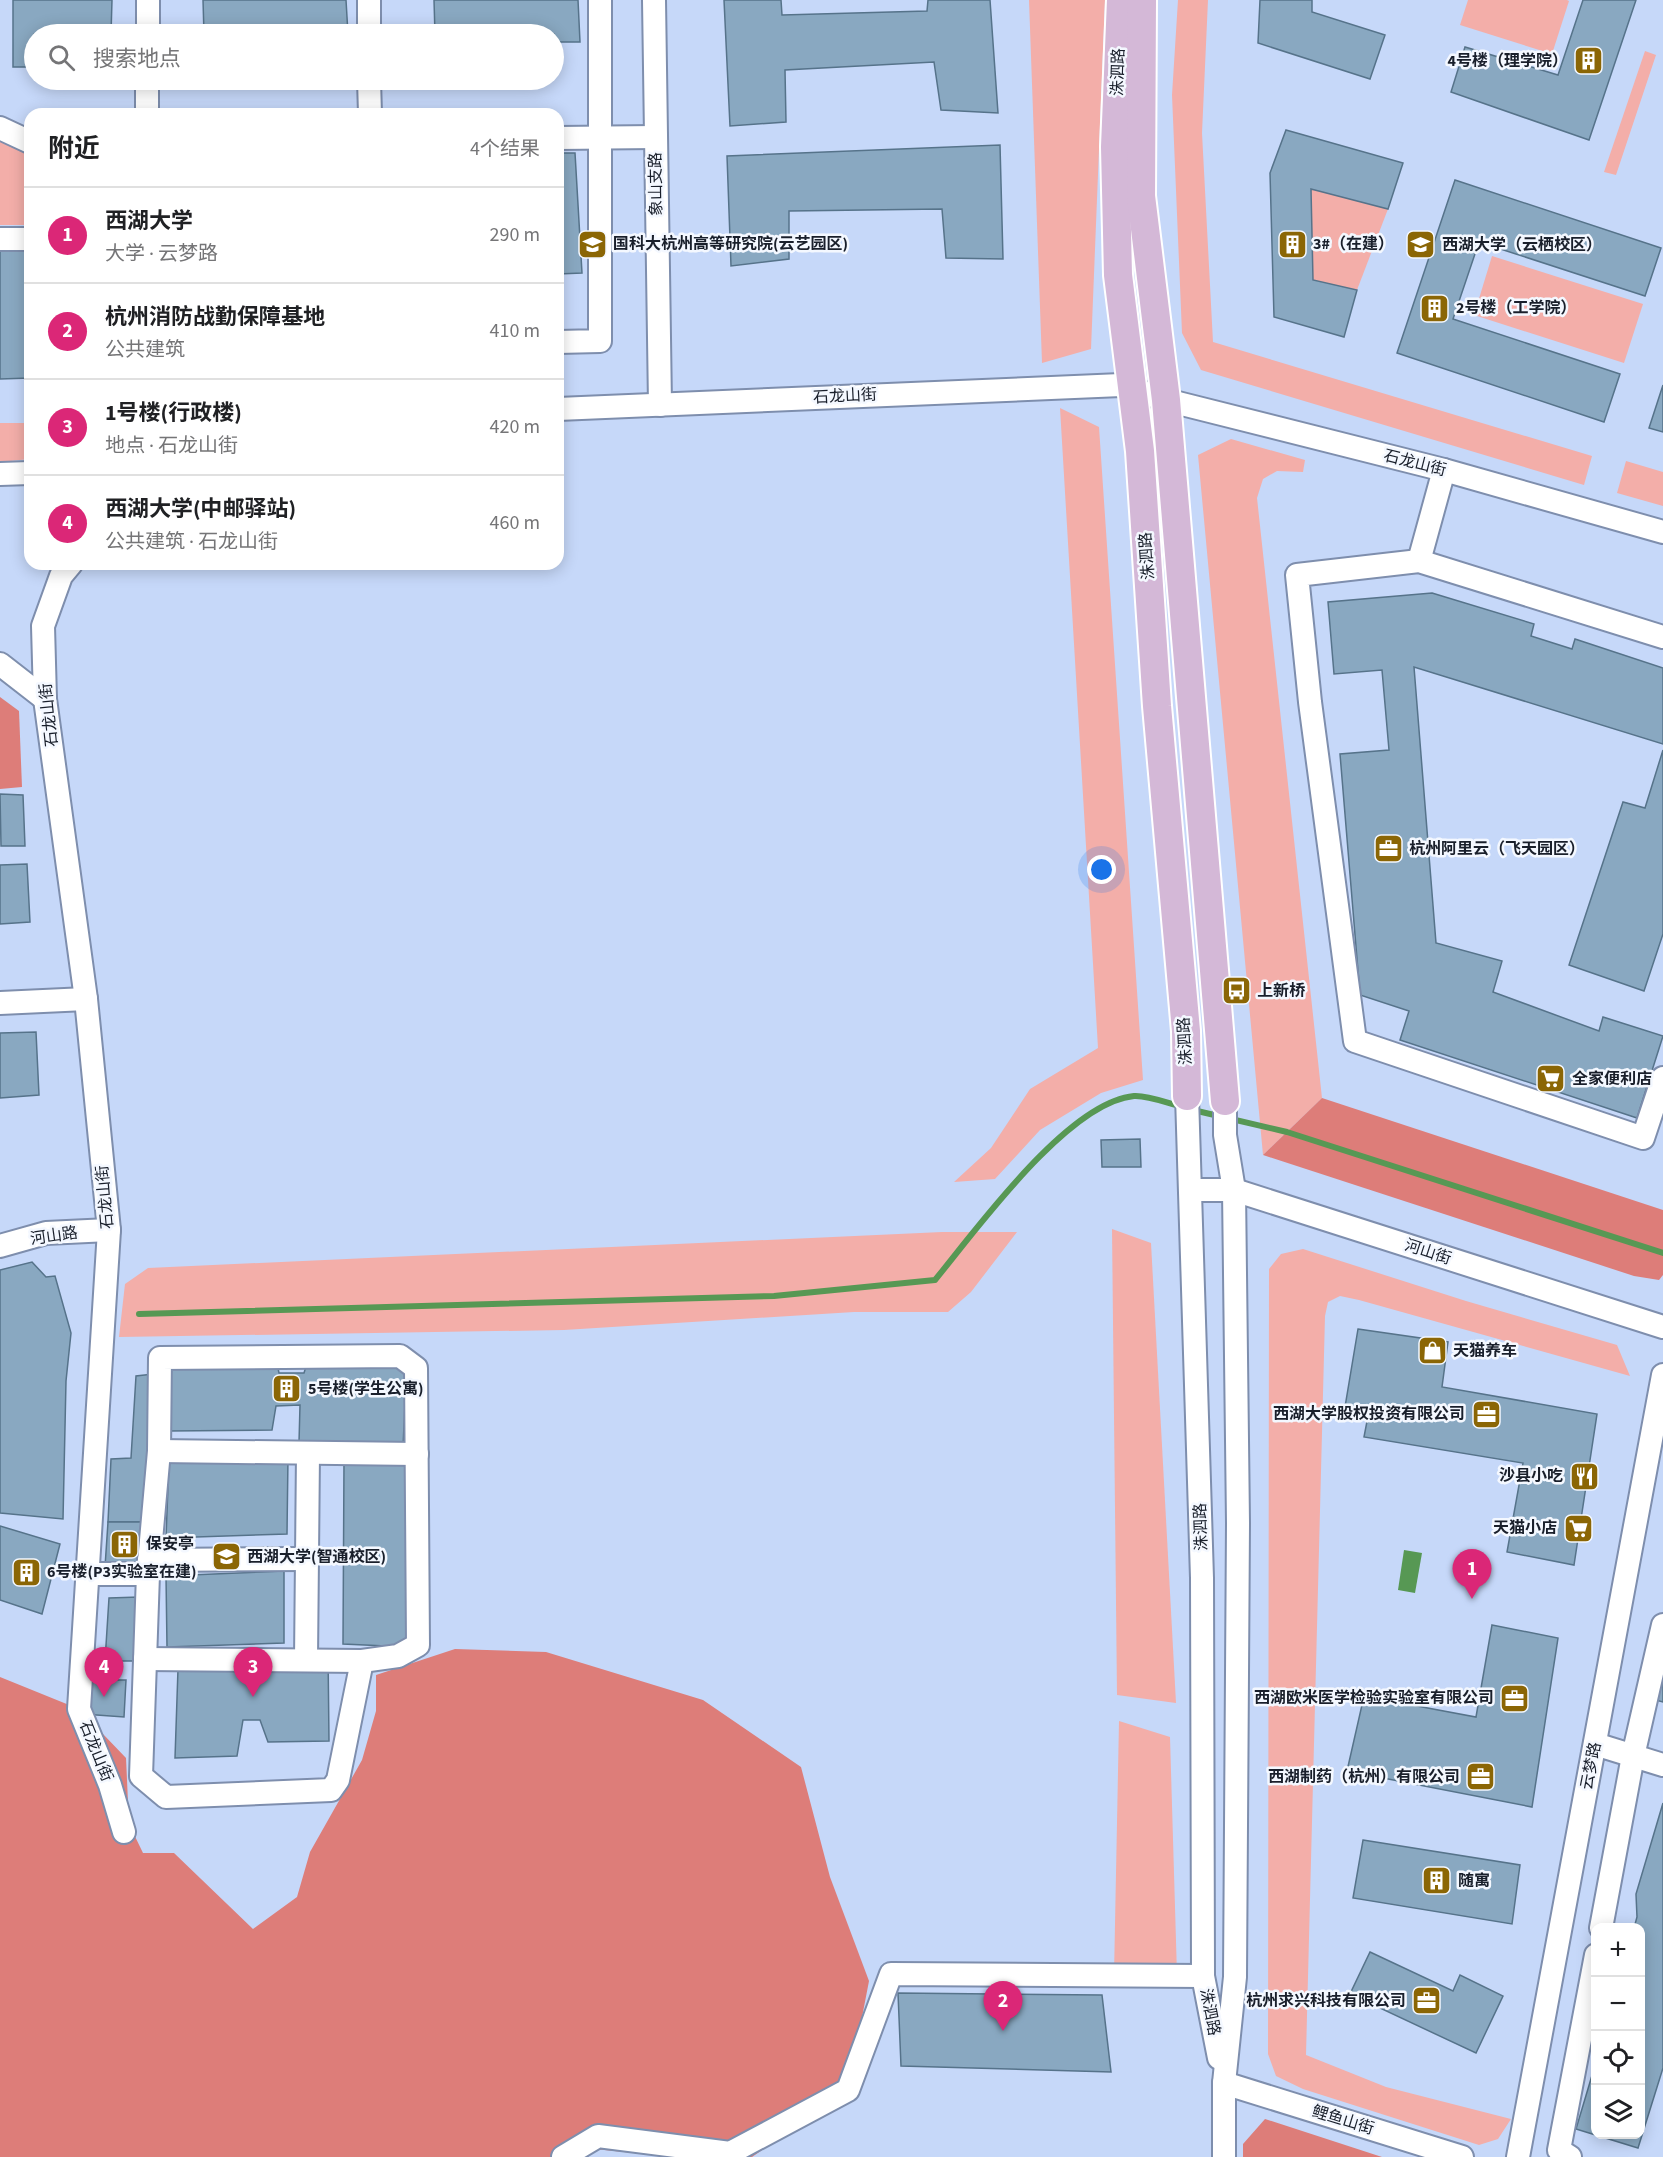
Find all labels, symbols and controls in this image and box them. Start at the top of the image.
search box [24,24,564,90]
icon: search [45,41,78,74]
text: 搜索地点 [93,43,181,75]
building icon: 4号楼（理学院） [1573,45,1605,77]
street label: 洙泗路 [1106,48,1130,96]
place label: 4号楼（理学院） [1448,50,1568,72]
text: 附近 [48,130,100,167]
text: 4个结果 [470,135,540,163]
street label: 象山支路 [644,152,668,216]
text: 西湖大学 [105,205,193,237]
text: 1 [62,221,73,249]
text: 290 m [490,221,540,249]
school or university icon: 国科大杭州高等研究院(云艺园区) [576,228,608,260]
building icon: 3#（在建） [1276,228,1308,260]
school or university icon: 西湖大学（云栖校区） [1405,229,1437,261]
place label: 国科大杭州高等研究院(云艺园区) [613,233,848,255]
place label: 3#（在建） [1313,233,1394,255]
place label: 西湖大学（云栖校区） [1442,234,1602,256]
text: 大学 · 云梦路 [105,240,218,268]
building icon: 2号楼（工学院） [1419,292,1451,324]
place label: 2号楼（工学院） [1456,297,1576,319]
text: 杭州消防战勤保障基地 [105,301,325,333]
text: 2 [62,317,73,345]
text: 410 m [490,317,540,345]
text: 公共建筑 [105,336,185,364]
street label: 石龙山街 [812,383,878,409]
text: 1号楼(行政楼) [105,397,242,429]
text: 3 [62,413,73,441]
text: 420 m [490,413,540,441]
text: 地点 · 石龙山街 [105,432,238,460]
street label: 石龙山街 [1381,445,1449,481]
text: 西湖大学(中邮驿站) [105,493,296,525]
text: 4 [62,509,73,537]
text: 460 m [490,509,540,537]
text: 公共建筑 · 石龙山街 [105,528,278,556]
street label: 洙泗路 [1134,531,1160,581]
street label: 石龙山街 [35,682,63,748]
office icon: 杭州阿里云（飞天园区） [1372,833,1404,865]
place label: 杭州阿里云（飞天园区） [1409,838,1585,860]
your location [1087,855,1116,884]
bus stop icon: 上新桥 [1220,975,1252,1007]
place label: 上新桥 [1257,980,1306,1002]
street label: 洙泗路 [1173,1016,1197,1066]
supermarket icon: 全家便利店 [1535,1063,1567,1095]
place label: 全家便利店 [1572,1068,1652,1090]
street label: 石龙山街 [91,1164,119,1230]
street label: 河山路 [29,1222,79,1250]
street label: 河山街 [1402,1234,1454,1270]
shop icon: 天猫养车 [1416,1335,1448,1367]
place label: 天猫养车 [1453,1340,1517,1362]
building icon: 5号楼(学生公寓) [271,1373,303,1405]
place label: 5号楼(学生公寓) [308,1378,423,1400]
office icon: 西湖大学股权投资有限公司 [1470,1398,1502,1430]
place label: 西湖大学股权投资有限公司 [1273,1403,1465,1425]
restaurant icon: 沙县小吃 [1568,1460,1600,1492]
place label: 沙县小吃 [1499,1465,1563,1487]
street label: 洙泗路 [1189,1503,1213,1551]
supermarket icon: 天猫小店 [1562,1512,1594,1544]
place label: 天猫小店 [1493,1517,1557,1539]
building icon: 保安亭 [109,1528,141,1560]
place label: 保安亭 [146,1533,194,1555]
school or university icon: 西湖大学(智通校区) [210,1541,242,1573]
place label: 西湖大学(智通校区) [247,1546,386,1568]
pin: 1 [1452,1550,1492,1599]
building icon: 6号楼(P3实验室在建) [10,1556,42,1588]
place label: 6号楼(P3实验室在建) [47,1561,196,1583]
pin: 4 [84,1648,124,1697]
pin: 3 [234,1648,272,1697]
office icon: 西湖欧米医学检验实验室有限公司 [1499,1682,1531,1714]
place label: 西湖欧米医学检验实验室有限公司 [1254,1687,1494,1709]
street label: 石龙山街 [74,1717,118,1785]
street label: 云梦路 [1576,1740,1606,1792]
office icon: 西湖制药（杭州）有限公司 [1465,1761,1497,1793]
place label: 西湖制药（杭州）有限公司 [1268,1766,1460,1788]
building icon: 随寓 [1421,1865,1453,1897]
place label: 随寓 [1458,1870,1490,1892]
map controls [1591,1923,1645,2139]
button: + [1591,1923,1645,1977]
button: − [1591,1977,1645,2031]
pin: 2 [984,1982,1022,2031]
office icon: 杭州求兴科技有限公司 [1411,1985,1443,2017]
street label: 洙泗路 [1195,1986,1225,2038]
place label: 杭州求兴科技有限公司 [1246,1990,1406,2012]
button: locate [1591,2031,1645,2085]
button: layers [1591,2085,1645,2139]
street label: 鲤鱼山街 [1309,2100,1377,2140]

